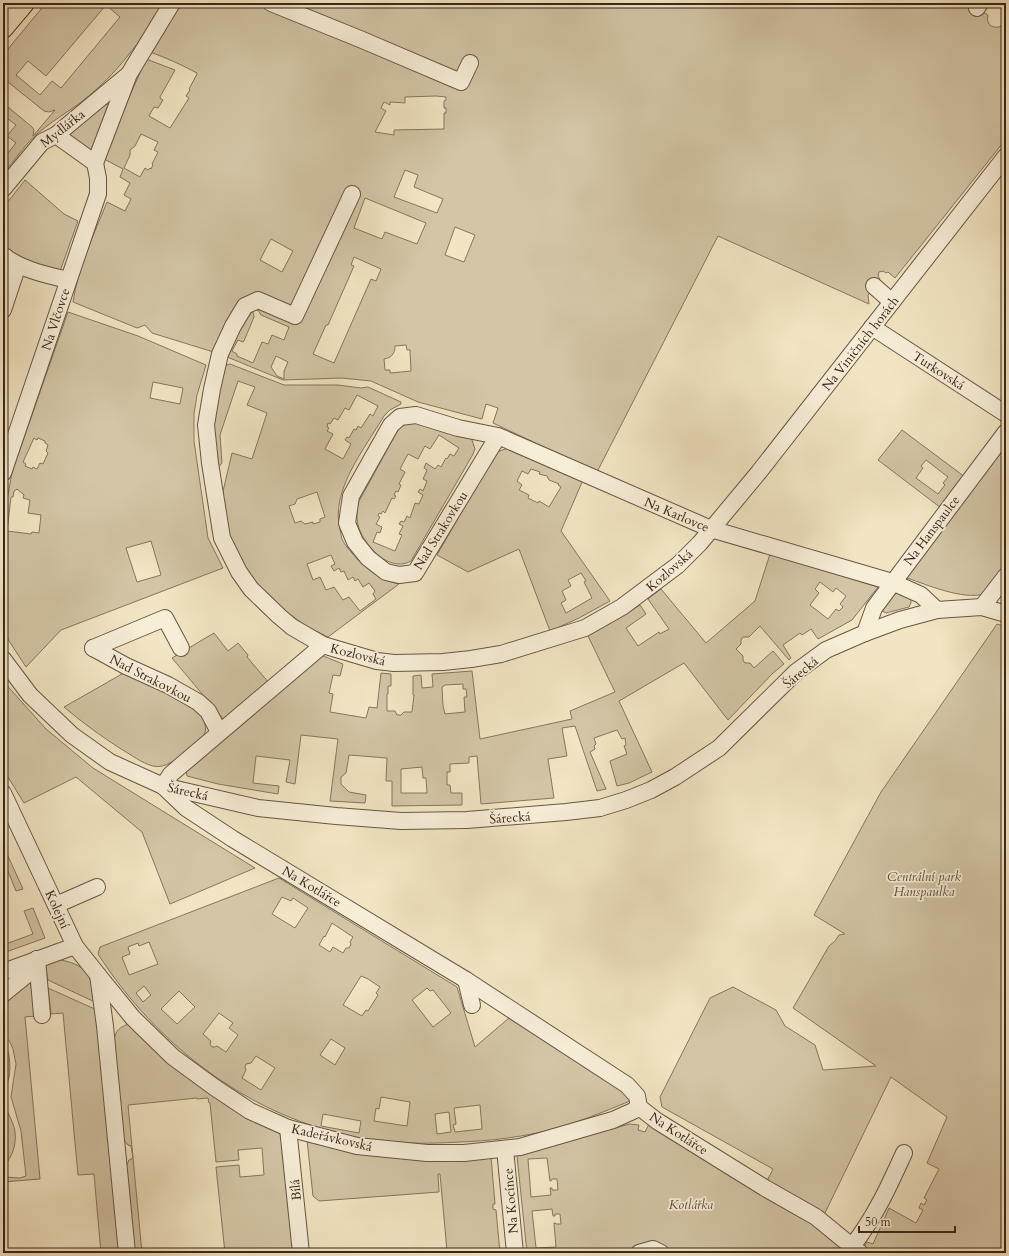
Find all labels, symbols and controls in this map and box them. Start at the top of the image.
street label: Mydlářka [36,105,89,152]
street label: Na Vlčovce [37,286,74,353]
street label: Na Viničních horách [818,293,903,395]
street label: Turkovská [909,347,968,395]
street label: Nad Strakovkou [409,488,472,573]
street label: Na Hanspaulce [900,492,964,569]
street label: Na Karlovce [641,493,712,537]
street label: Kozlovská [642,545,697,596]
street label: Kozlovská [328,639,388,671]
street label: Nad Strakovkou [106,650,195,707]
street label: Šárecká [779,652,823,693]
street label: Šárecká [166,779,210,805]
street label: Šárecká [489,808,532,828]
street label: Na Kotlářce [278,862,345,912]
park label: Centrální park Hanspaulka [887,868,961,901]
street label: Kolejní [40,887,74,932]
street label: Na Kotlářce [646,1108,711,1160]
street label: Kadeřávkovská [290,1120,374,1156]
street label: Na Kocínce [499,1167,523,1234]
street label: Bílá [286,1178,306,1201]
park label: Kotlářka [669,1196,713,1214]
scale bar [859,1208,955,1234]
text: 50 m [865,1214,892,1230]

